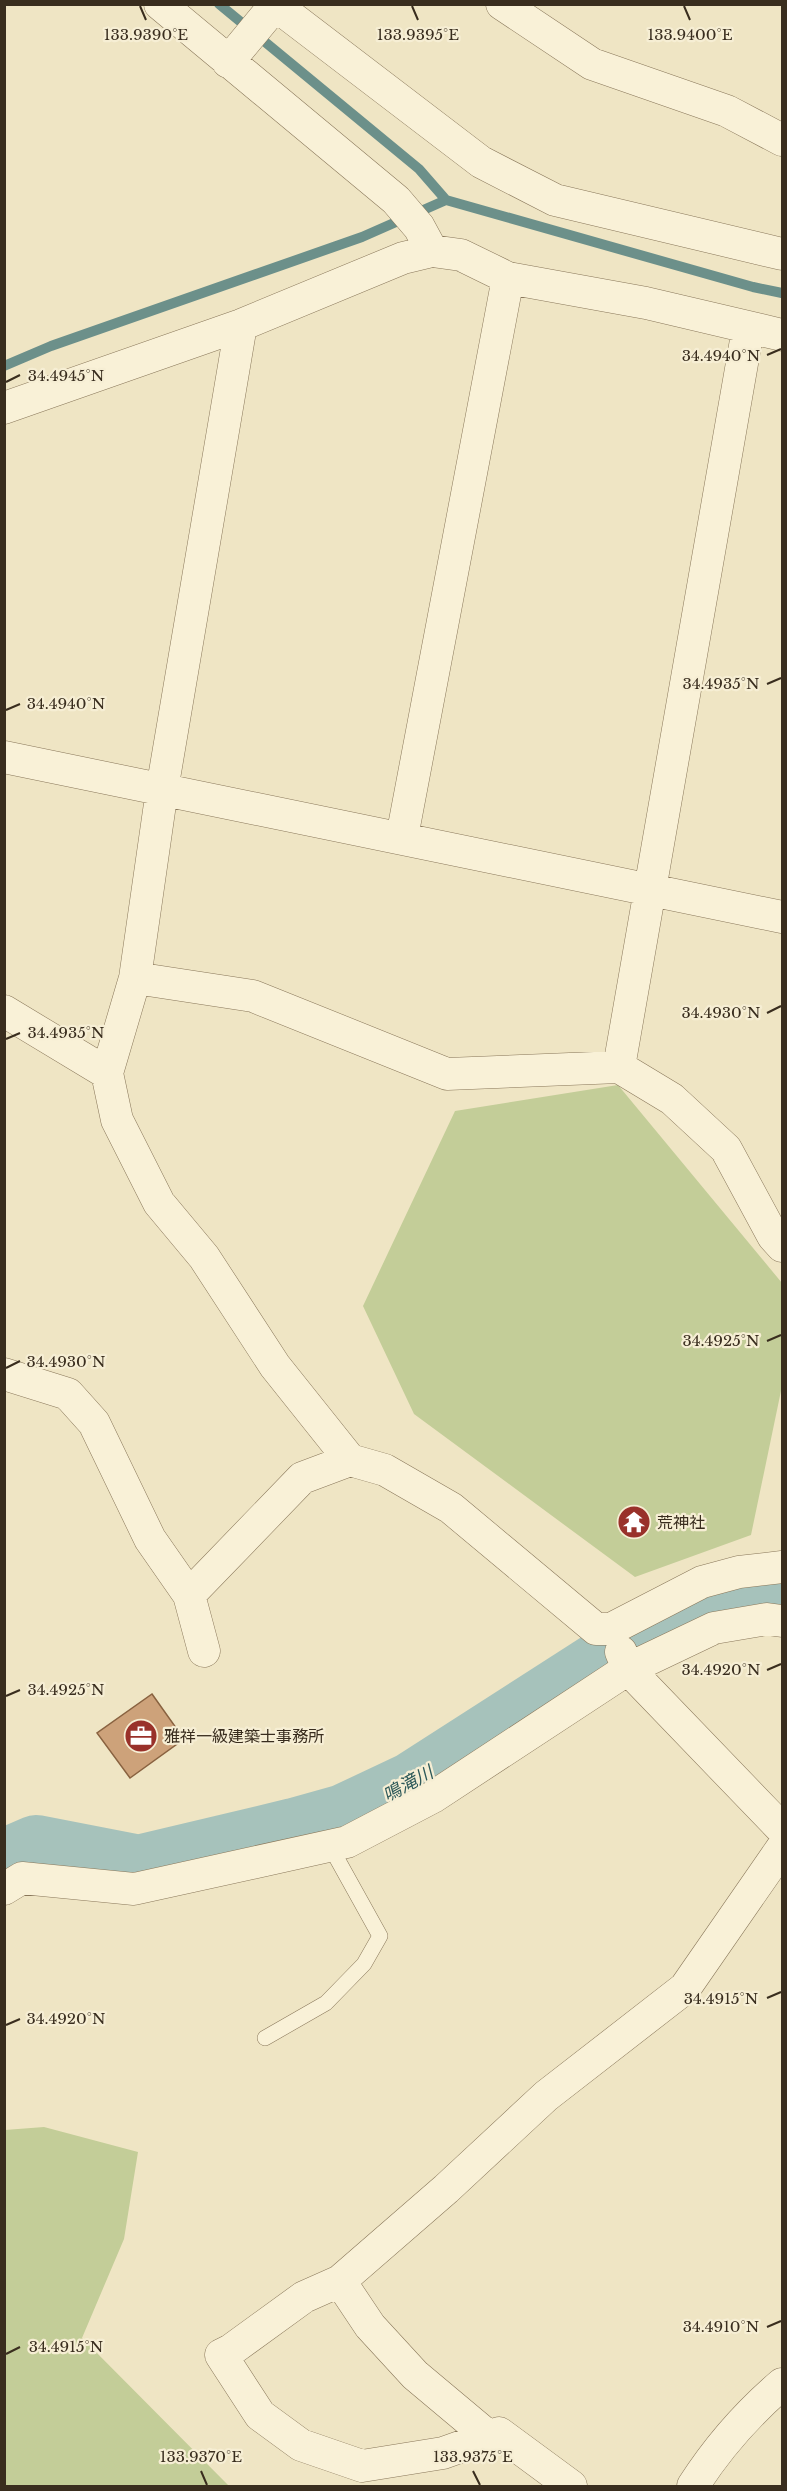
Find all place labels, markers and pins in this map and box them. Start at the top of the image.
temple icon: 荒神社 [616,1504,652,1540]
place label: 荒神社 [657,1512,705,1532]
office icon: 雅祥一級建築士事務所 [123,1718,159,1754]
place label: 雅祥一級建築士事務所 [164,1726,324,1746]

